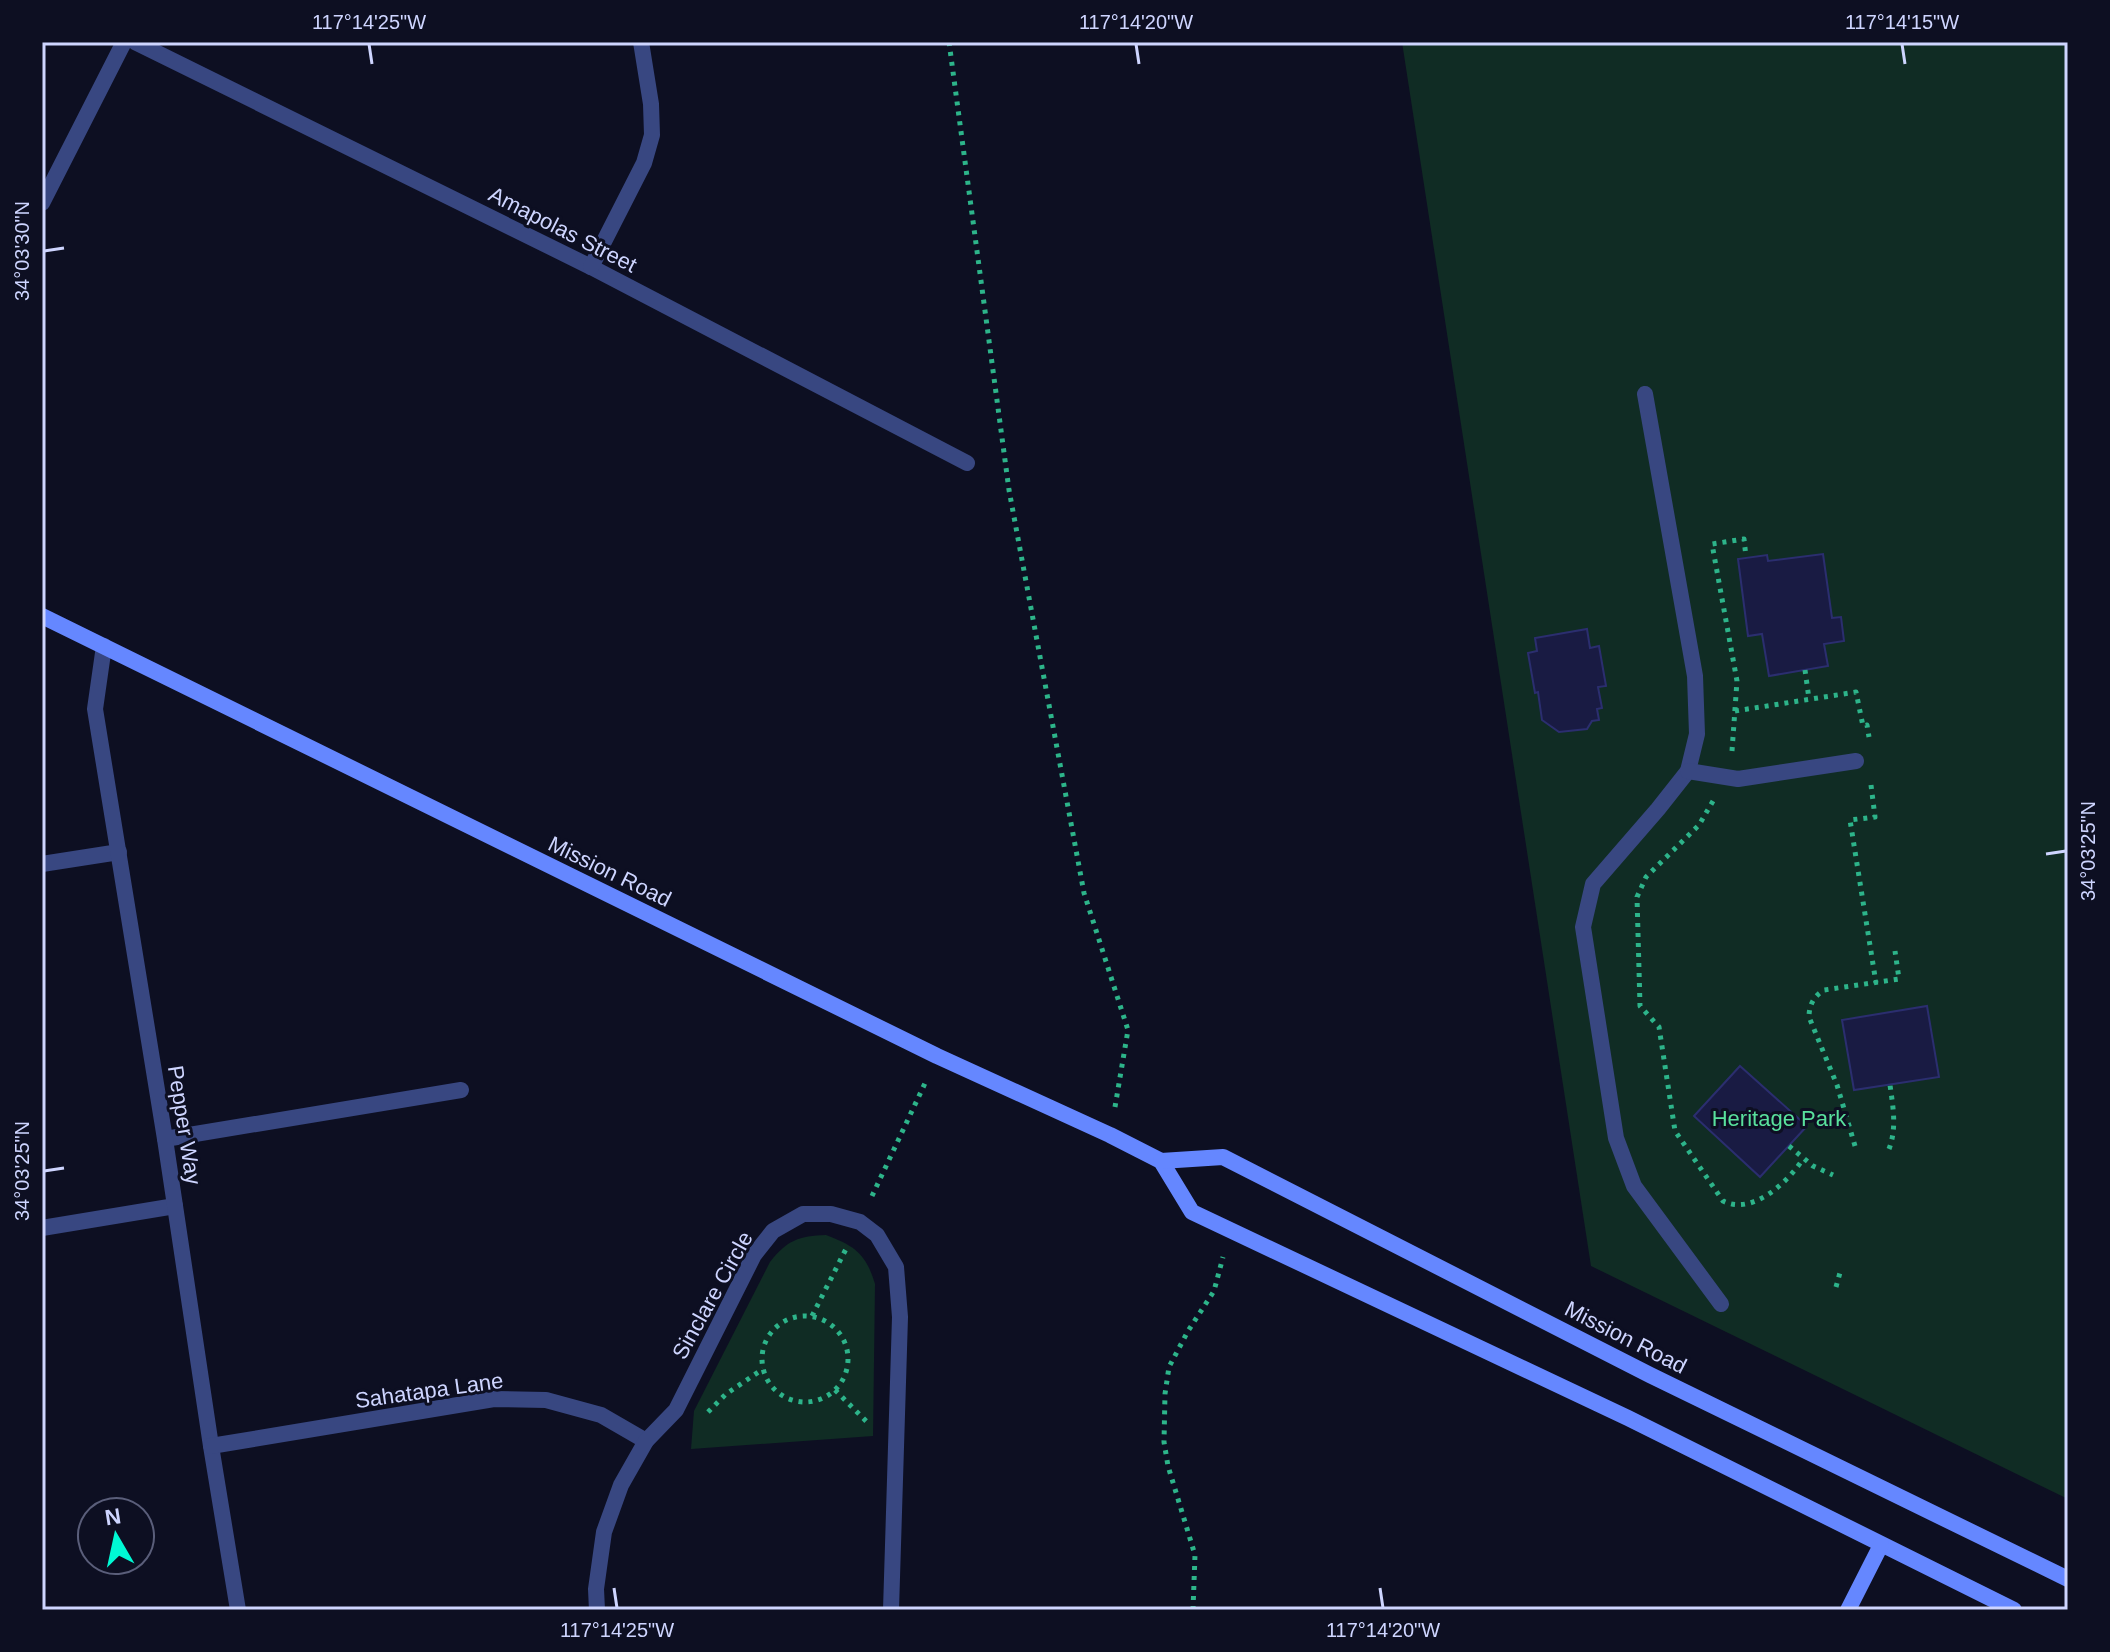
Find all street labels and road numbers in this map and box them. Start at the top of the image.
street label: Amapolas Street [485,181,641,278]
street label: Mission Road [544,831,675,912]
street label: Pepper Way [163,1064,206,1186]
street label: Sinclare Circle [667,1227,758,1363]
street label: Mission Road [1561,1296,1691,1379]
street label: Sahatapa Lane [353,1368,505,1413]

